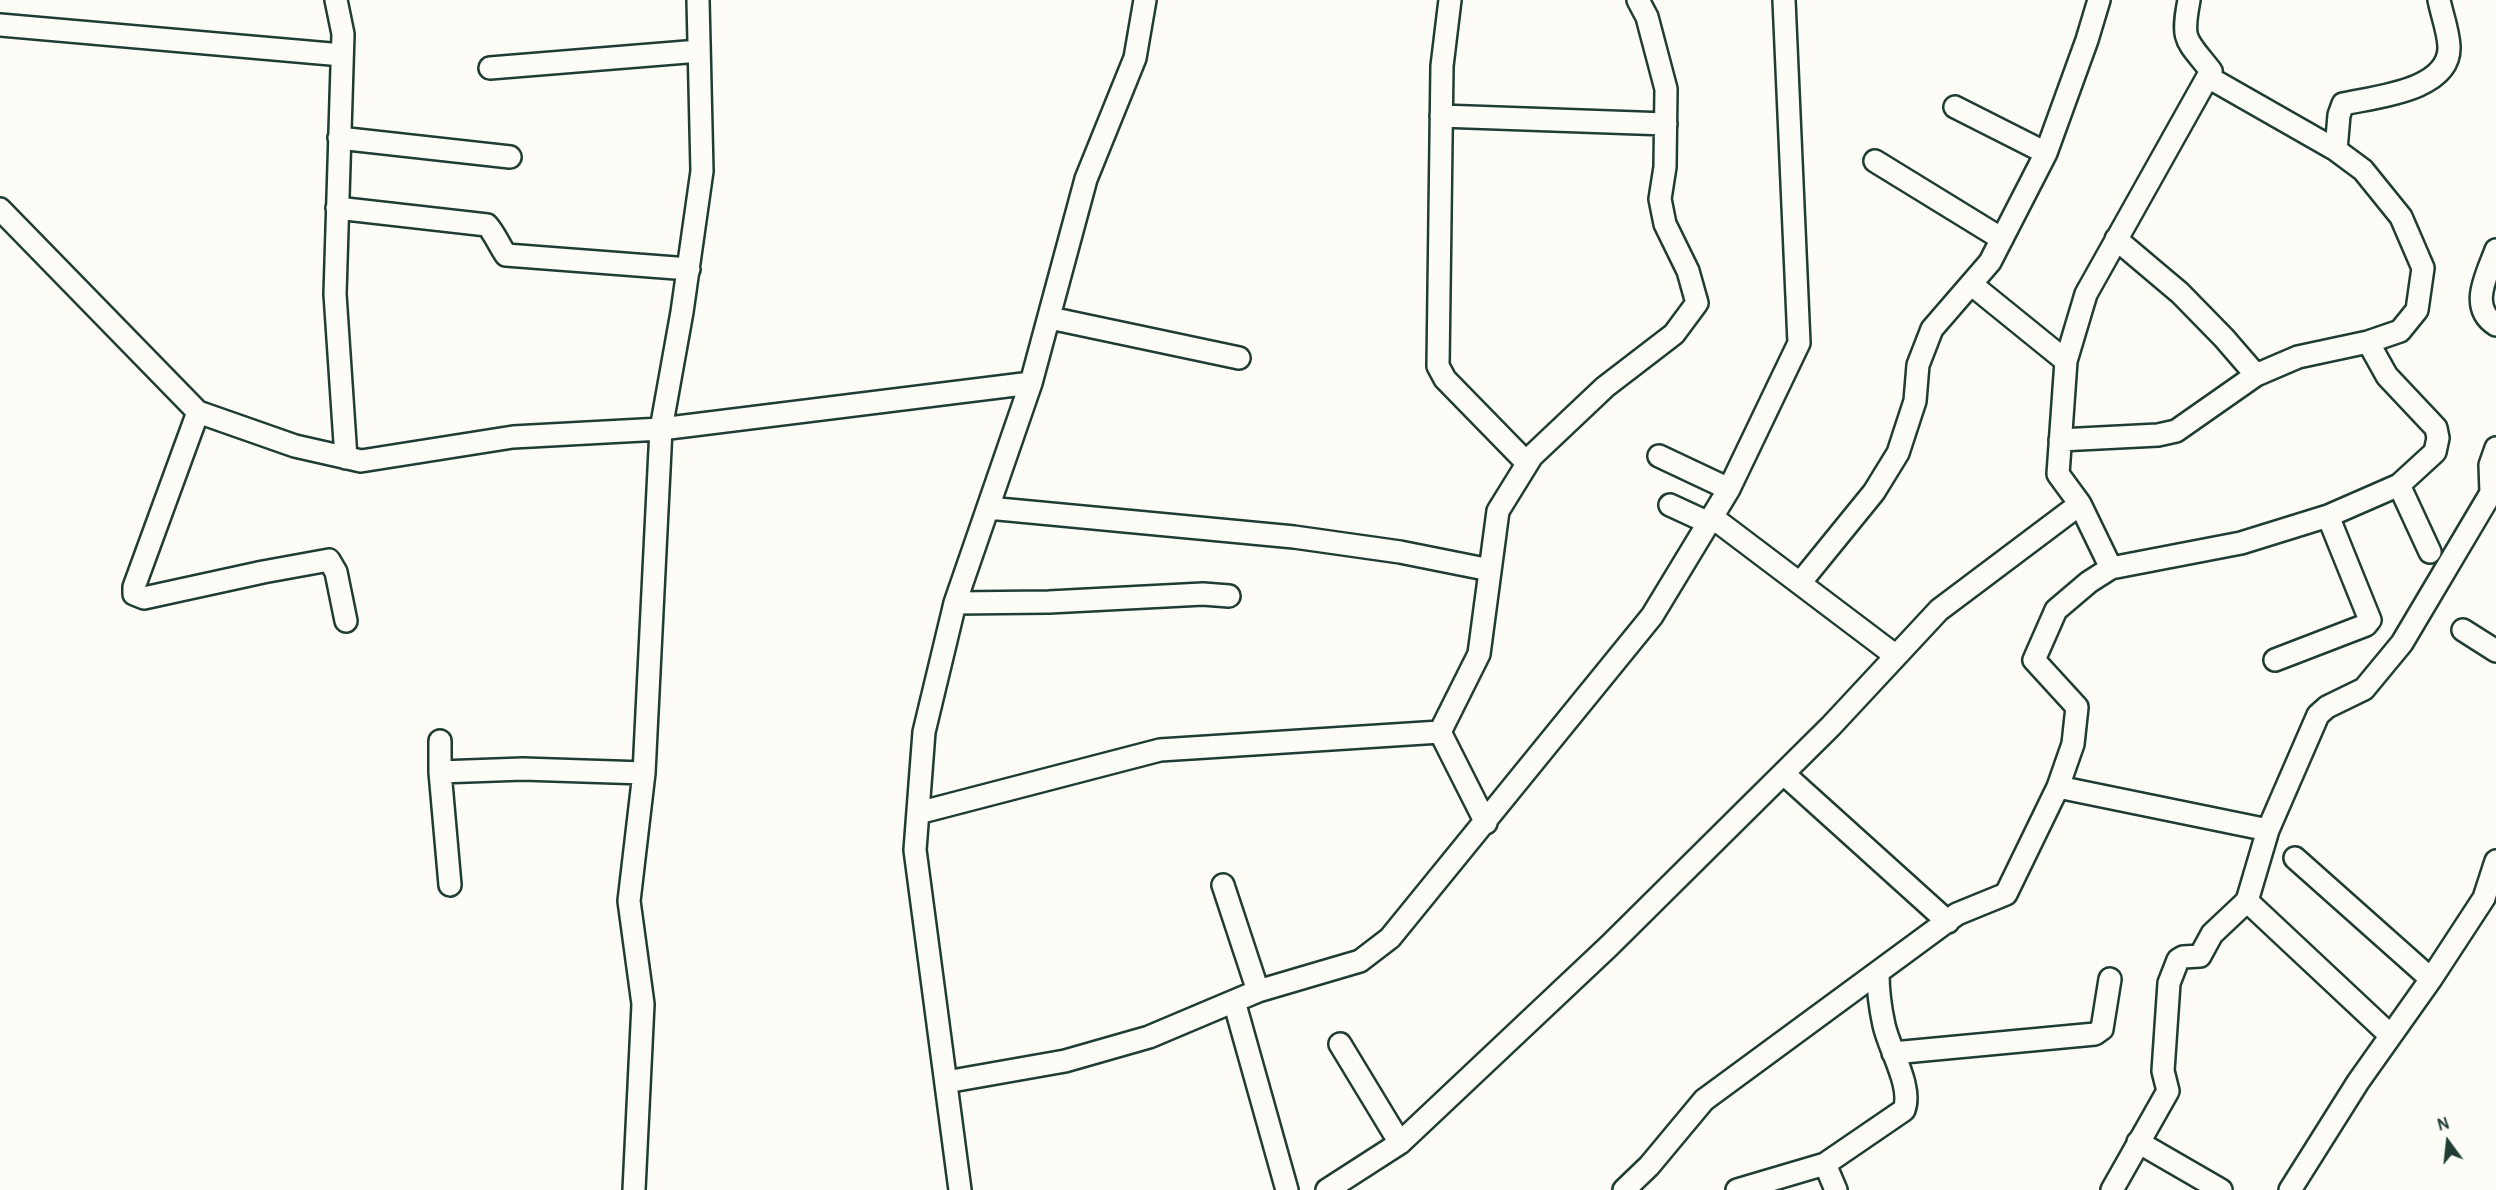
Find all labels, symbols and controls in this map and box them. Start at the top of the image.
north arrow [2418,1112,2478,1172]
text: N [2436,1114,2451,1136]

